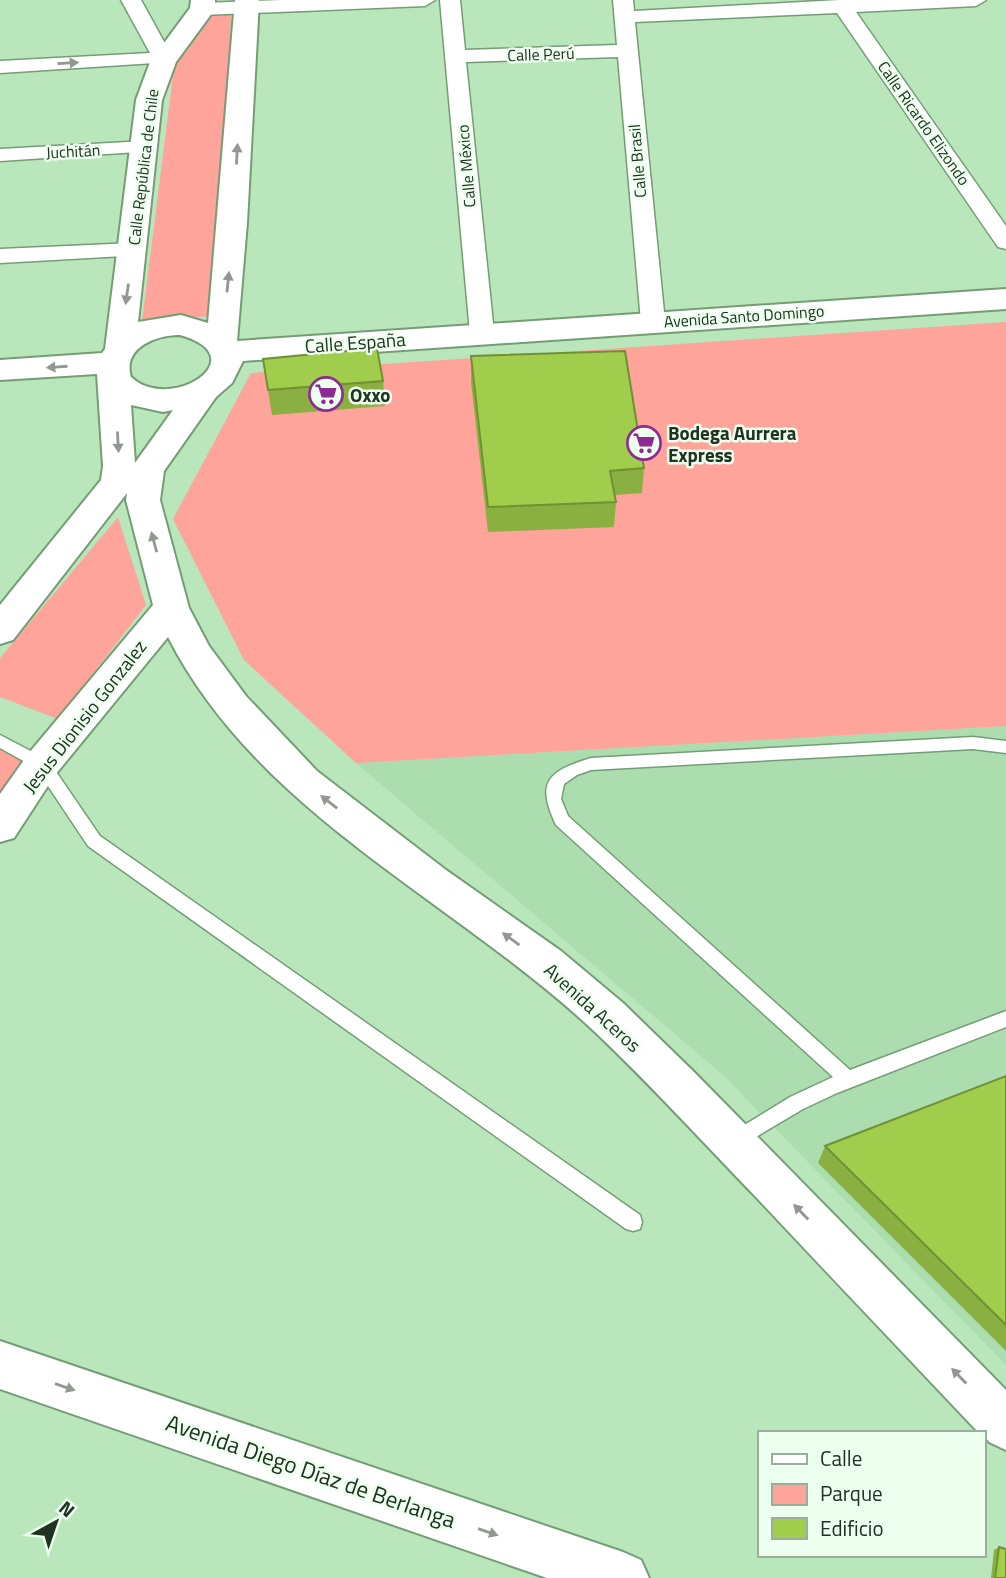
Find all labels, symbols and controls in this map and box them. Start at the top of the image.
street label: Calle Perú [507,41,575,67]
street label: Calle Ricardo Elizondo [872,56,976,190]
one-way arrow [57,58,79,69]
street label: Calle República de Chile [122,88,164,246]
street label: Calle Brasil [622,123,652,199]
street label: Calle México [450,124,482,208]
street label: Juchitán [45,138,101,164]
one-way arrow [231,143,242,165]
one-way arrow [222,271,233,293]
one-way arrow [122,283,133,305]
street label: Avenida Santo Domingo [663,298,825,334]
street label: Calle España [304,324,407,360]
one-way arrow [45,361,67,372]
supermarket icon: Oxxo [307,375,345,413]
place label: Oxxo [350,380,390,409]
place label: Bodega Aurrera Express [668,418,797,469]
supermarket icon: Bodega Aurrera Express [625,424,663,462]
one-way arrow [112,431,123,453]
one-way arrow [148,530,159,552]
street label: Jesus Dionisio Gonzalez [15,633,153,799]
one-way arrow [321,794,339,809]
one-way arrow [502,932,520,946]
street label: Avenida Aceros [538,955,648,1059]
one-way arrow [793,1204,809,1221]
one-way arrow [950,1367,967,1384]
one-way arrow [54,1382,75,1393]
street label: Avenida Diego Díaz de Berlanga [161,1405,461,1537]
legend [758,1431,985,1557]
text: Calle [820,1442,862,1474]
text: Parque [820,1477,883,1509]
north arrow [21,1487,91,1557]
text: N [53,1493,82,1524]
text: Edificio [820,1512,884,1544]
one-way arrow [478,1527,499,1538]

